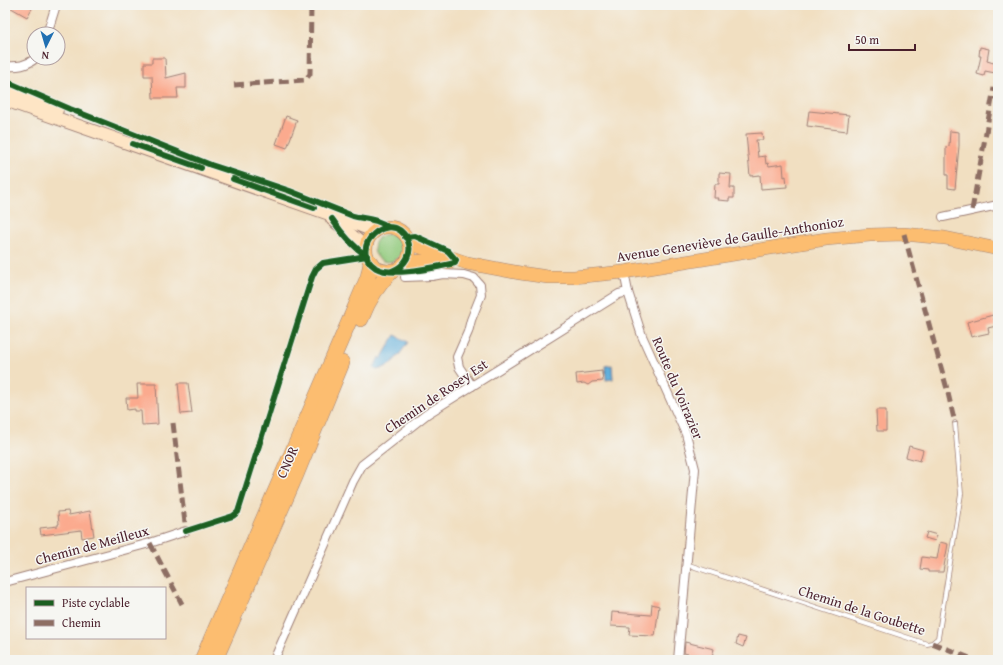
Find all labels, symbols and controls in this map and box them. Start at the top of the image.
north arrow [26,26,66,66]
scale bar [849,26,915,52]
text: 50 m [855,31,879,48]
text: N [40,48,49,64]
street label: Avenue Geneviève de Gaulle-Anthonioz [615,211,845,267]
street label: Route du Voirazier [647,334,709,443]
street label: Chemin de Rosey Est [380,354,492,438]
street label: CNOR [271,442,303,481]
street label: Chemin de Meilleux [33,520,152,570]
street label: Chemin de la Goubette [796,580,928,640]
legend [26,587,166,639]
text: Piste cyclable [62,594,130,611]
text: Chemin [62,614,101,631]

